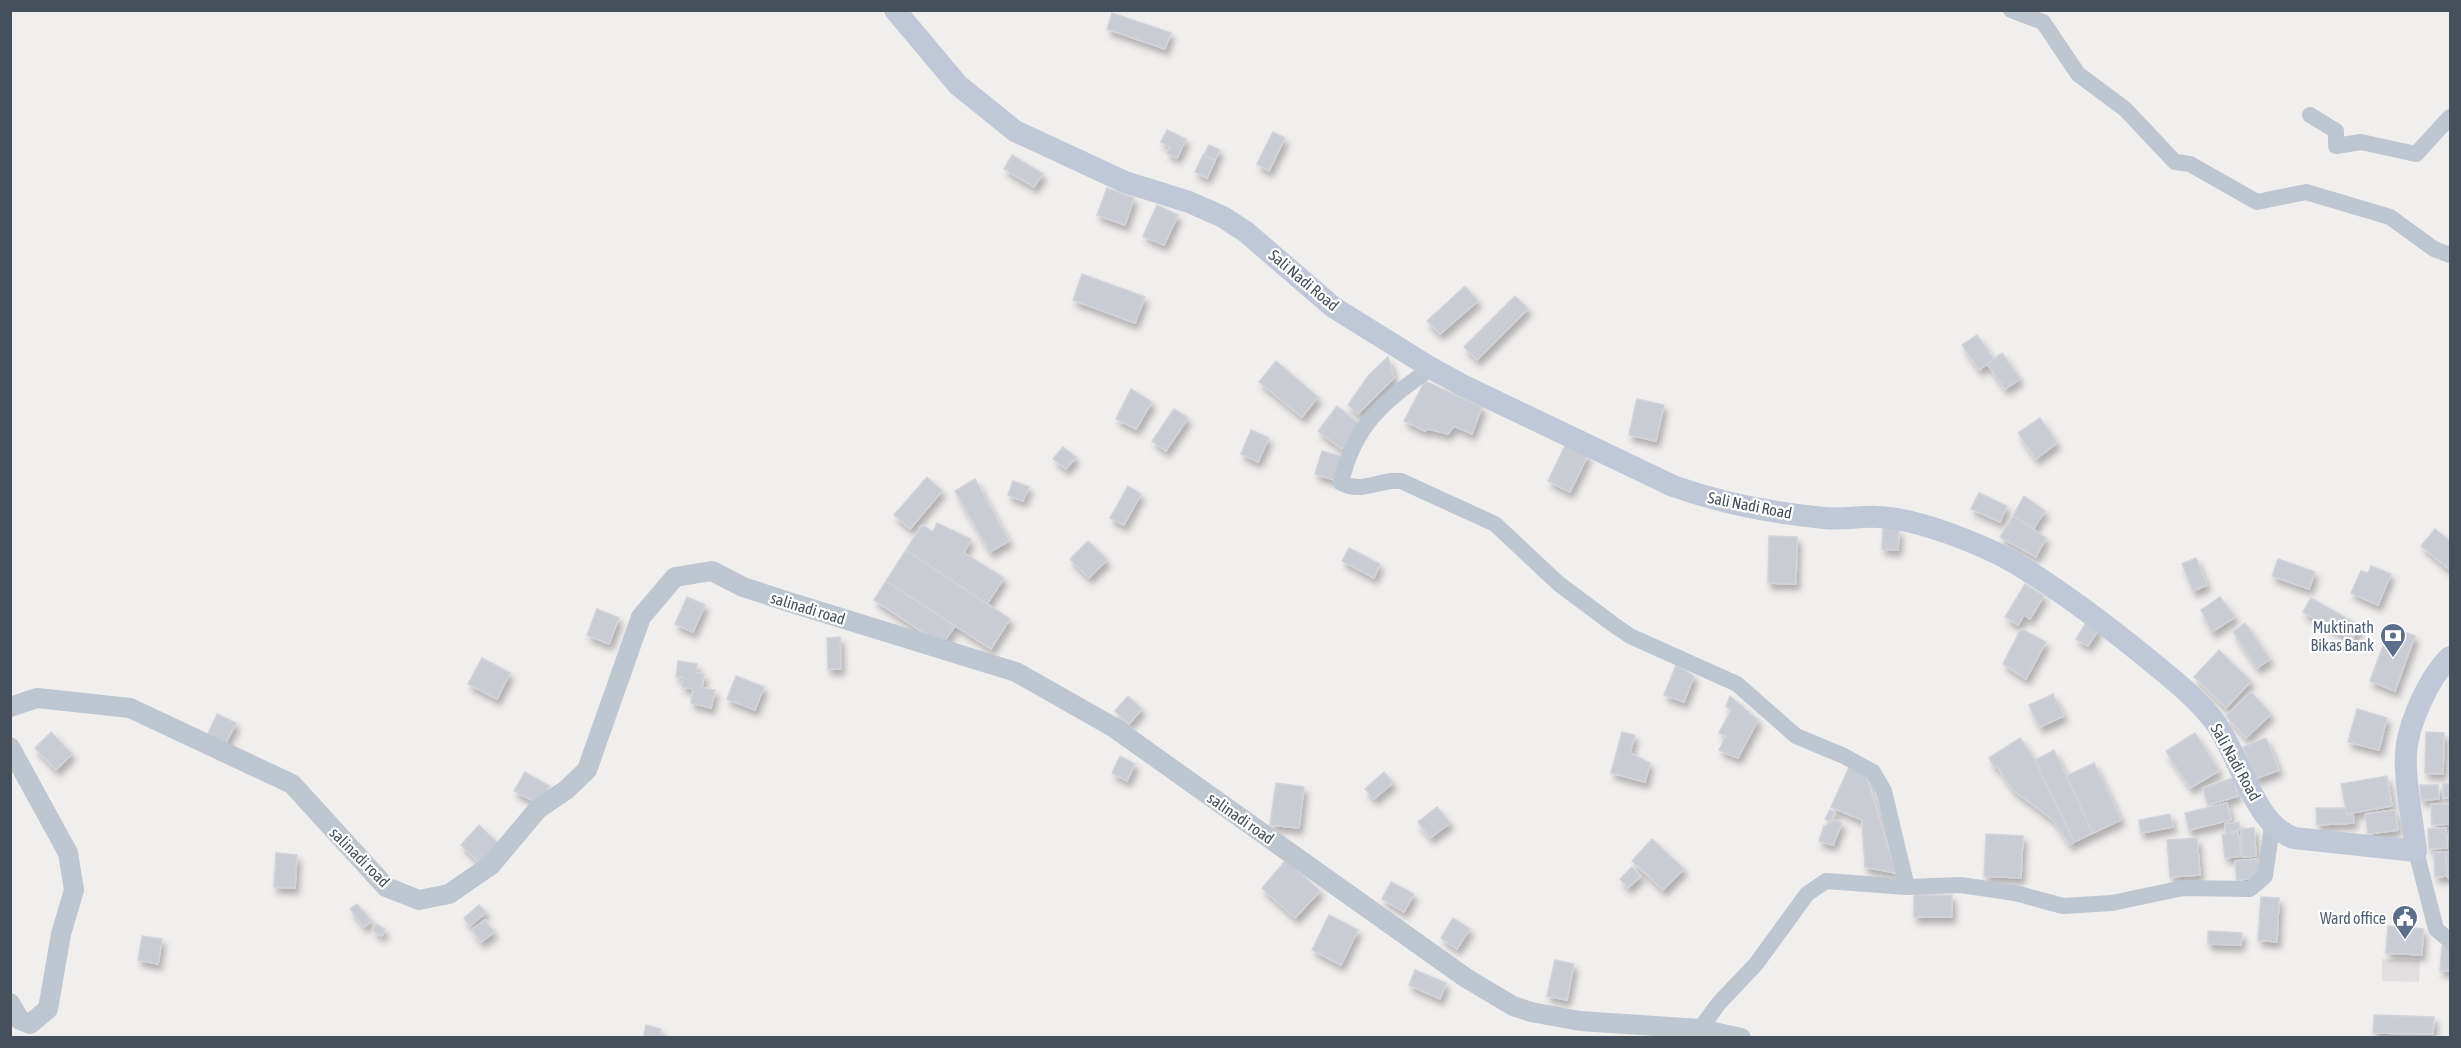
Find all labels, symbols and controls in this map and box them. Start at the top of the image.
street label: Sali Nadi Road [1266,246,1342,314]
street label: Sali Nadi Road [1706,488,1794,522]
street label: salinadi road [769,588,847,628]
place label: Muktinath Bikas Bank [2311,618,2374,654]
bank icon: Muktinath Bikas Bank [2378,621,2408,659]
street label: Sali Nadi Road [2207,720,2265,804]
street label: salinadi road [1204,789,1278,847]
street label: salinadi road [326,823,394,891]
public building icon: Ward office [2390,903,2420,941]
place label: Ward office [2320,909,2386,927]

